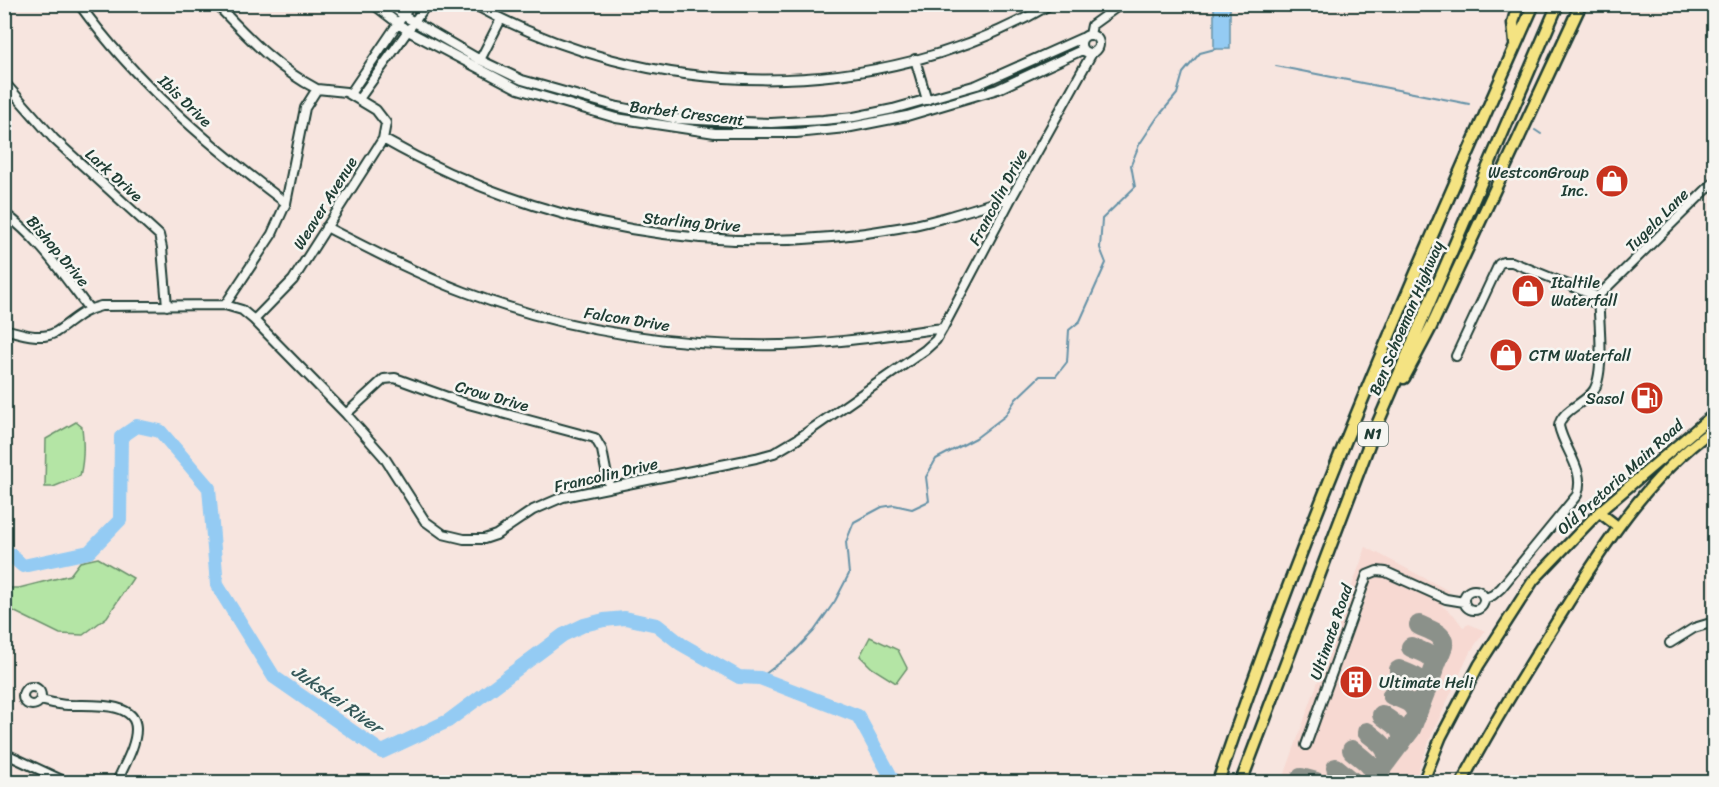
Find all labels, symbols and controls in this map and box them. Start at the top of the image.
street label: Ibis Drive [150,67,219,135]
street label: Barbet Crescent [628,92,746,134]
street label: Lark Drive [78,141,150,209]
street label: Francolin Drive [960,143,1036,251]
street label: Weaver Avenue [285,150,365,255]
place label: WestconGroup Inc. [1488,158,1590,205]
shop icon: WestconGroup Inc. [1594,163,1630,199]
street label: Tugela Lane [1618,181,1696,259]
street label: Starling Drive [642,203,742,241]
street label: Bishop Drive [19,208,97,294]
street label: Ben Schoeman Highway [1360,235,1452,400]
place label: Italtile Waterfall [1550,268,1618,315]
shop icon: Italtile Waterfall [1510,273,1546,309]
street label: Falcon Drive [582,298,672,340]
shop icon: CTM Waterfall [1488,337,1524,373]
place label: CTM Waterfall [1529,341,1631,370]
street label: Crow Drive [452,372,533,420]
fuel station icon: Sasol [1629,380,1665,416]
place label: Sasol [1586,384,1624,413]
street label: Old Pretoria Main Road [1550,411,1691,542]
road number: N1 [1358,422,1388,446]
street label: Francolin Drive [551,449,661,501]
street label: Ultimate Road [1301,579,1362,684]
water label: Jukskei River [285,656,392,744]
building icon: Ultimate Heli [1338,664,1374,700]
place label: Ultimate Heli [1379,668,1474,697]

